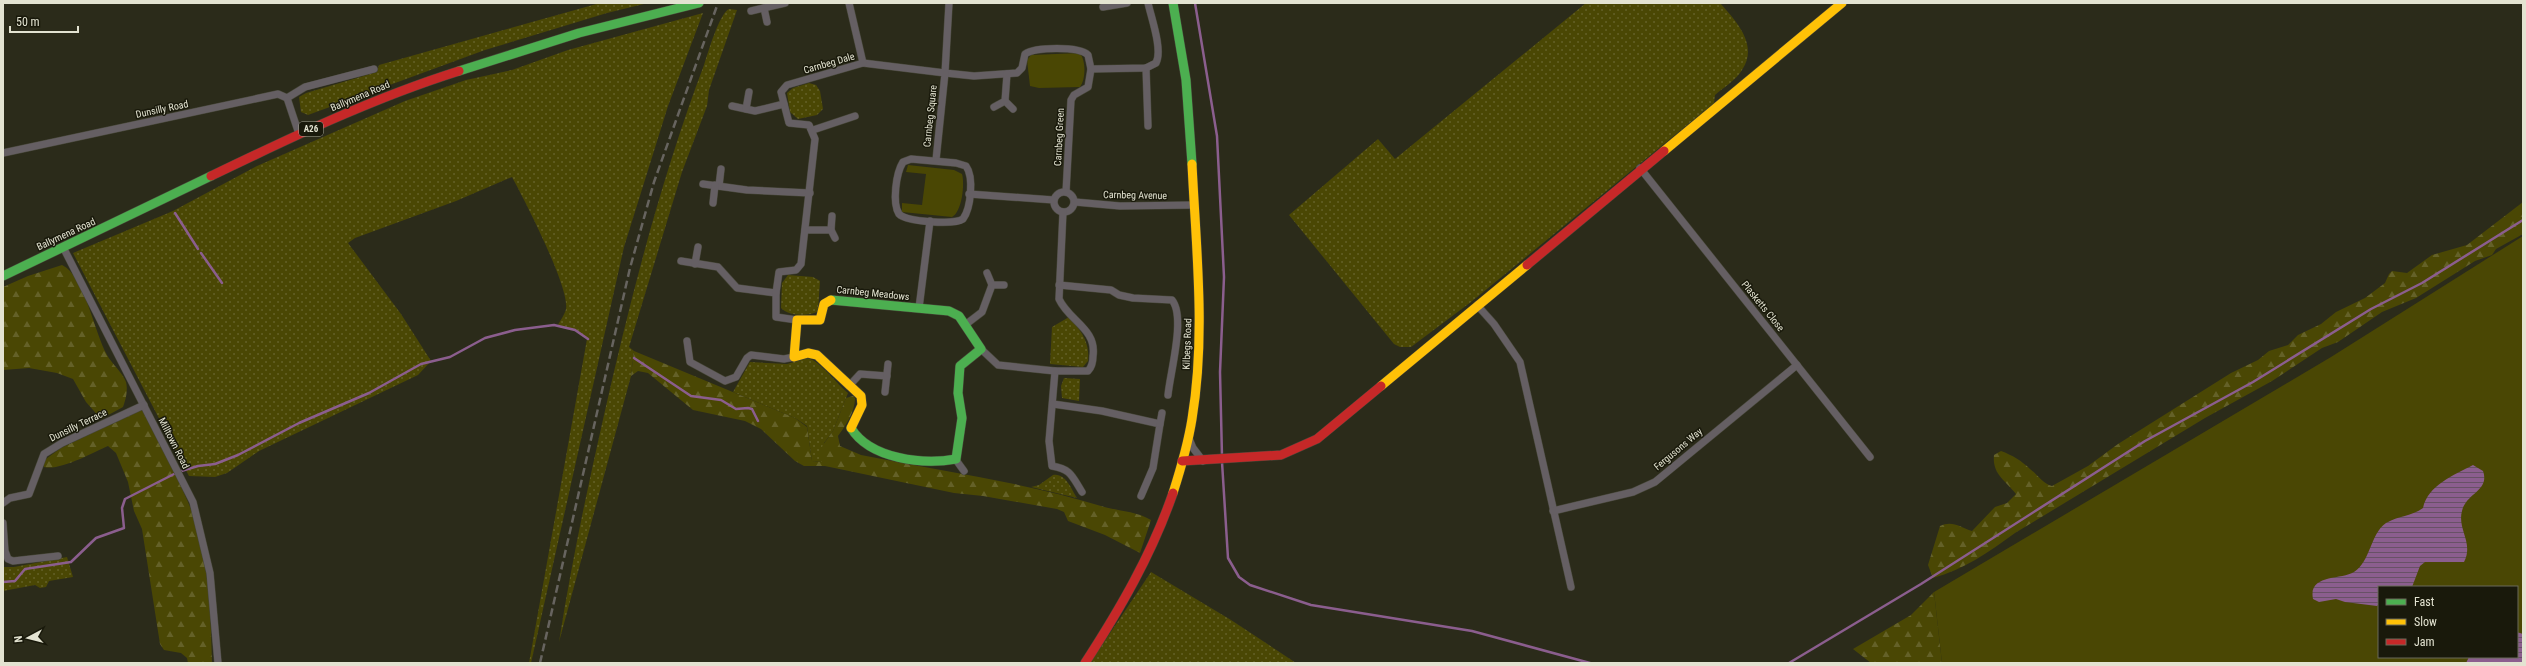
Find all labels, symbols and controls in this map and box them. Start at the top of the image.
scale bar [10,8,78,34]
text: 50 m [16,15,40,29]
street label: Carnbeg Dale [802,50,856,76]
street label: Ballymena Road [329,79,391,113]
street label: Carnbeg Square [921,84,939,148]
street label: Dunsilly Road [135,98,189,120]
street label: Carnbeg Green [1052,107,1066,166]
road number: A26 [299,122,323,136]
street label: Carnbeg Avenue [1103,189,1167,201]
street label: Ballymena Road [35,216,97,252]
street label: Plasketts Close [1739,279,1787,334]
street label: Carnbeg Meadows [836,284,910,302]
street label: Kilbegs Road [1181,318,1193,370]
street label: Dunsilly Terrace [48,406,109,444]
street label: Milltown Road [156,416,192,470]
street label: Fergusons Way [1652,426,1704,472]
legend [2378,586,2518,658]
text: Fast [2414,595,2435,609]
text: Slow [2414,615,2437,629]
north arrow [8,618,48,658]
text: N [12,635,25,643]
text: Jam [2414,635,2435,649]

